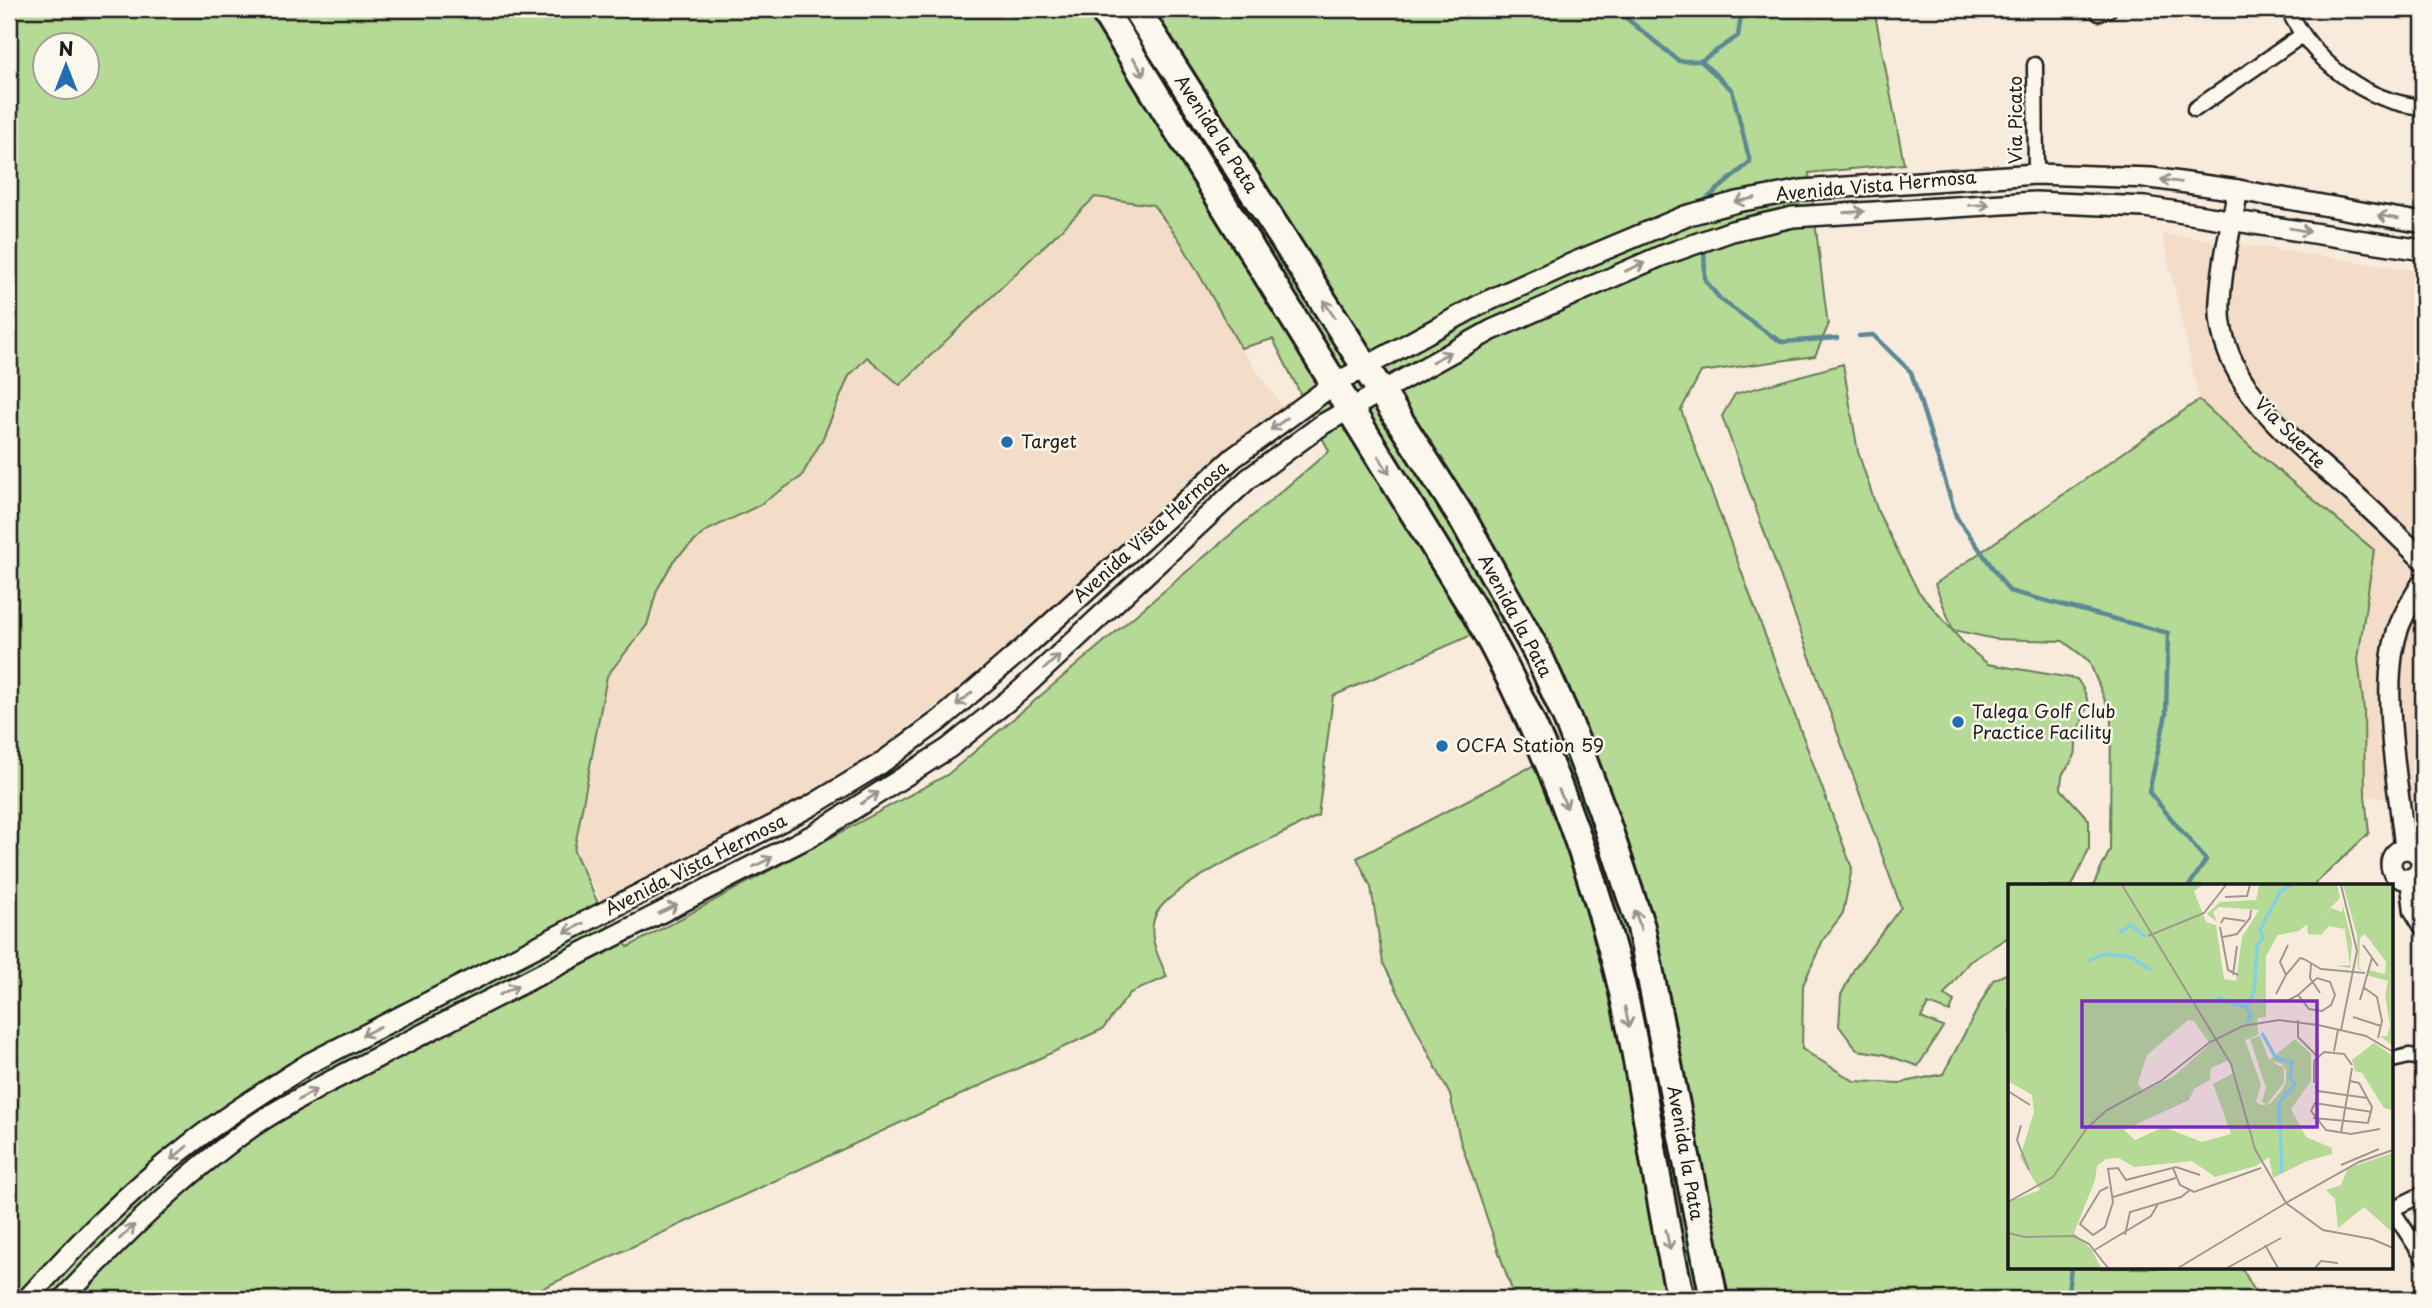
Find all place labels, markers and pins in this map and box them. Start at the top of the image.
place label: Target [1021,427,1077,454]
marker: Target [999,434,1015,450]
place label: Talega Golf Club Practice Facility [1972,697,2115,745]
marker: Talega Golf Club Practice Facility [1950,714,1966,730]
place label: OCFA Station 59 [1456,731,1604,758]
marker: OCFA Station 59 [1434,738,1450,754]

